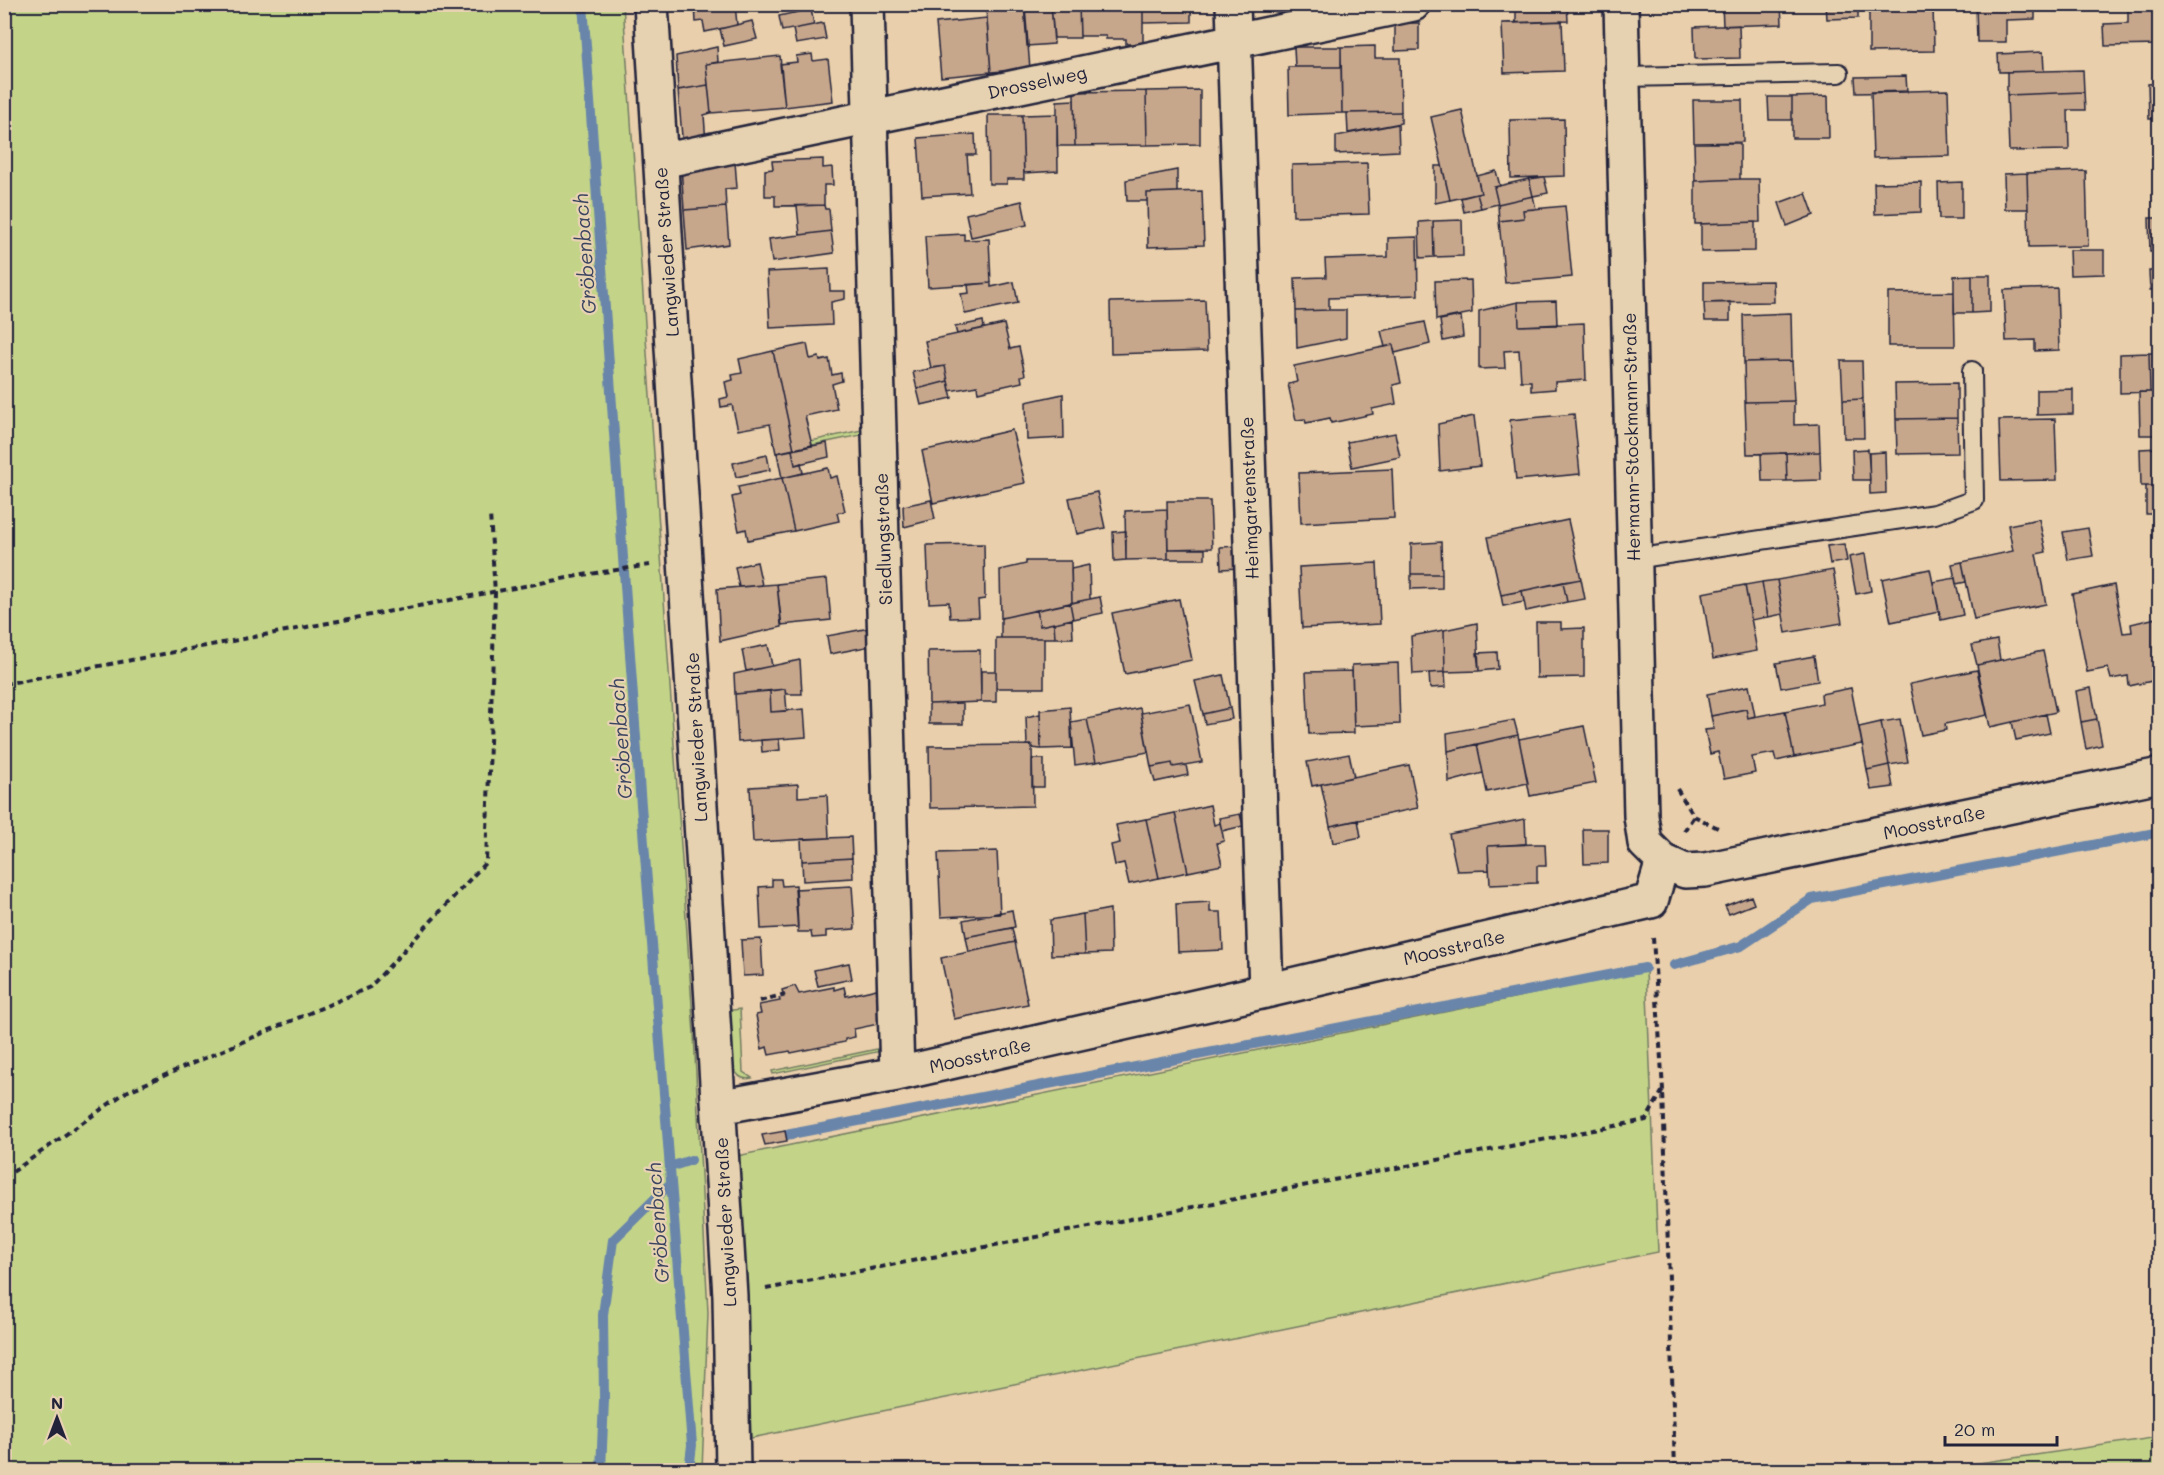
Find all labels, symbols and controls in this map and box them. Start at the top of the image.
street label: Drosselweg [985,60,1089,104]
street label: Langwieder Straße [648,166,684,338]
water label: Gröbenbach [567,193,601,315]
street label: Hermann-Stockmann-Straße [1617,312,1645,562]
street label: Heimgartenstraße [1234,416,1264,580]
street label: Siedlungstraße [869,472,897,606]
street label: Langwieder Straße [680,652,712,822]
water label: Gröbenbach [603,678,637,800]
street label: Moosstraße [1881,799,1987,845]
street label: Moosstraße [1401,924,1507,970]
street label: Moosstraße [927,1032,1033,1078]
street label: Langwieder Straße [709,1137,741,1307]
water label: Gröbenbach [640,1162,674,1284]
north arrow [27,1388,87,1448]
text: N [51,1392,63,1413]
scale bar [1945,1409,2058,1447]
text: 20 m [1954,1417,1995,1441]

